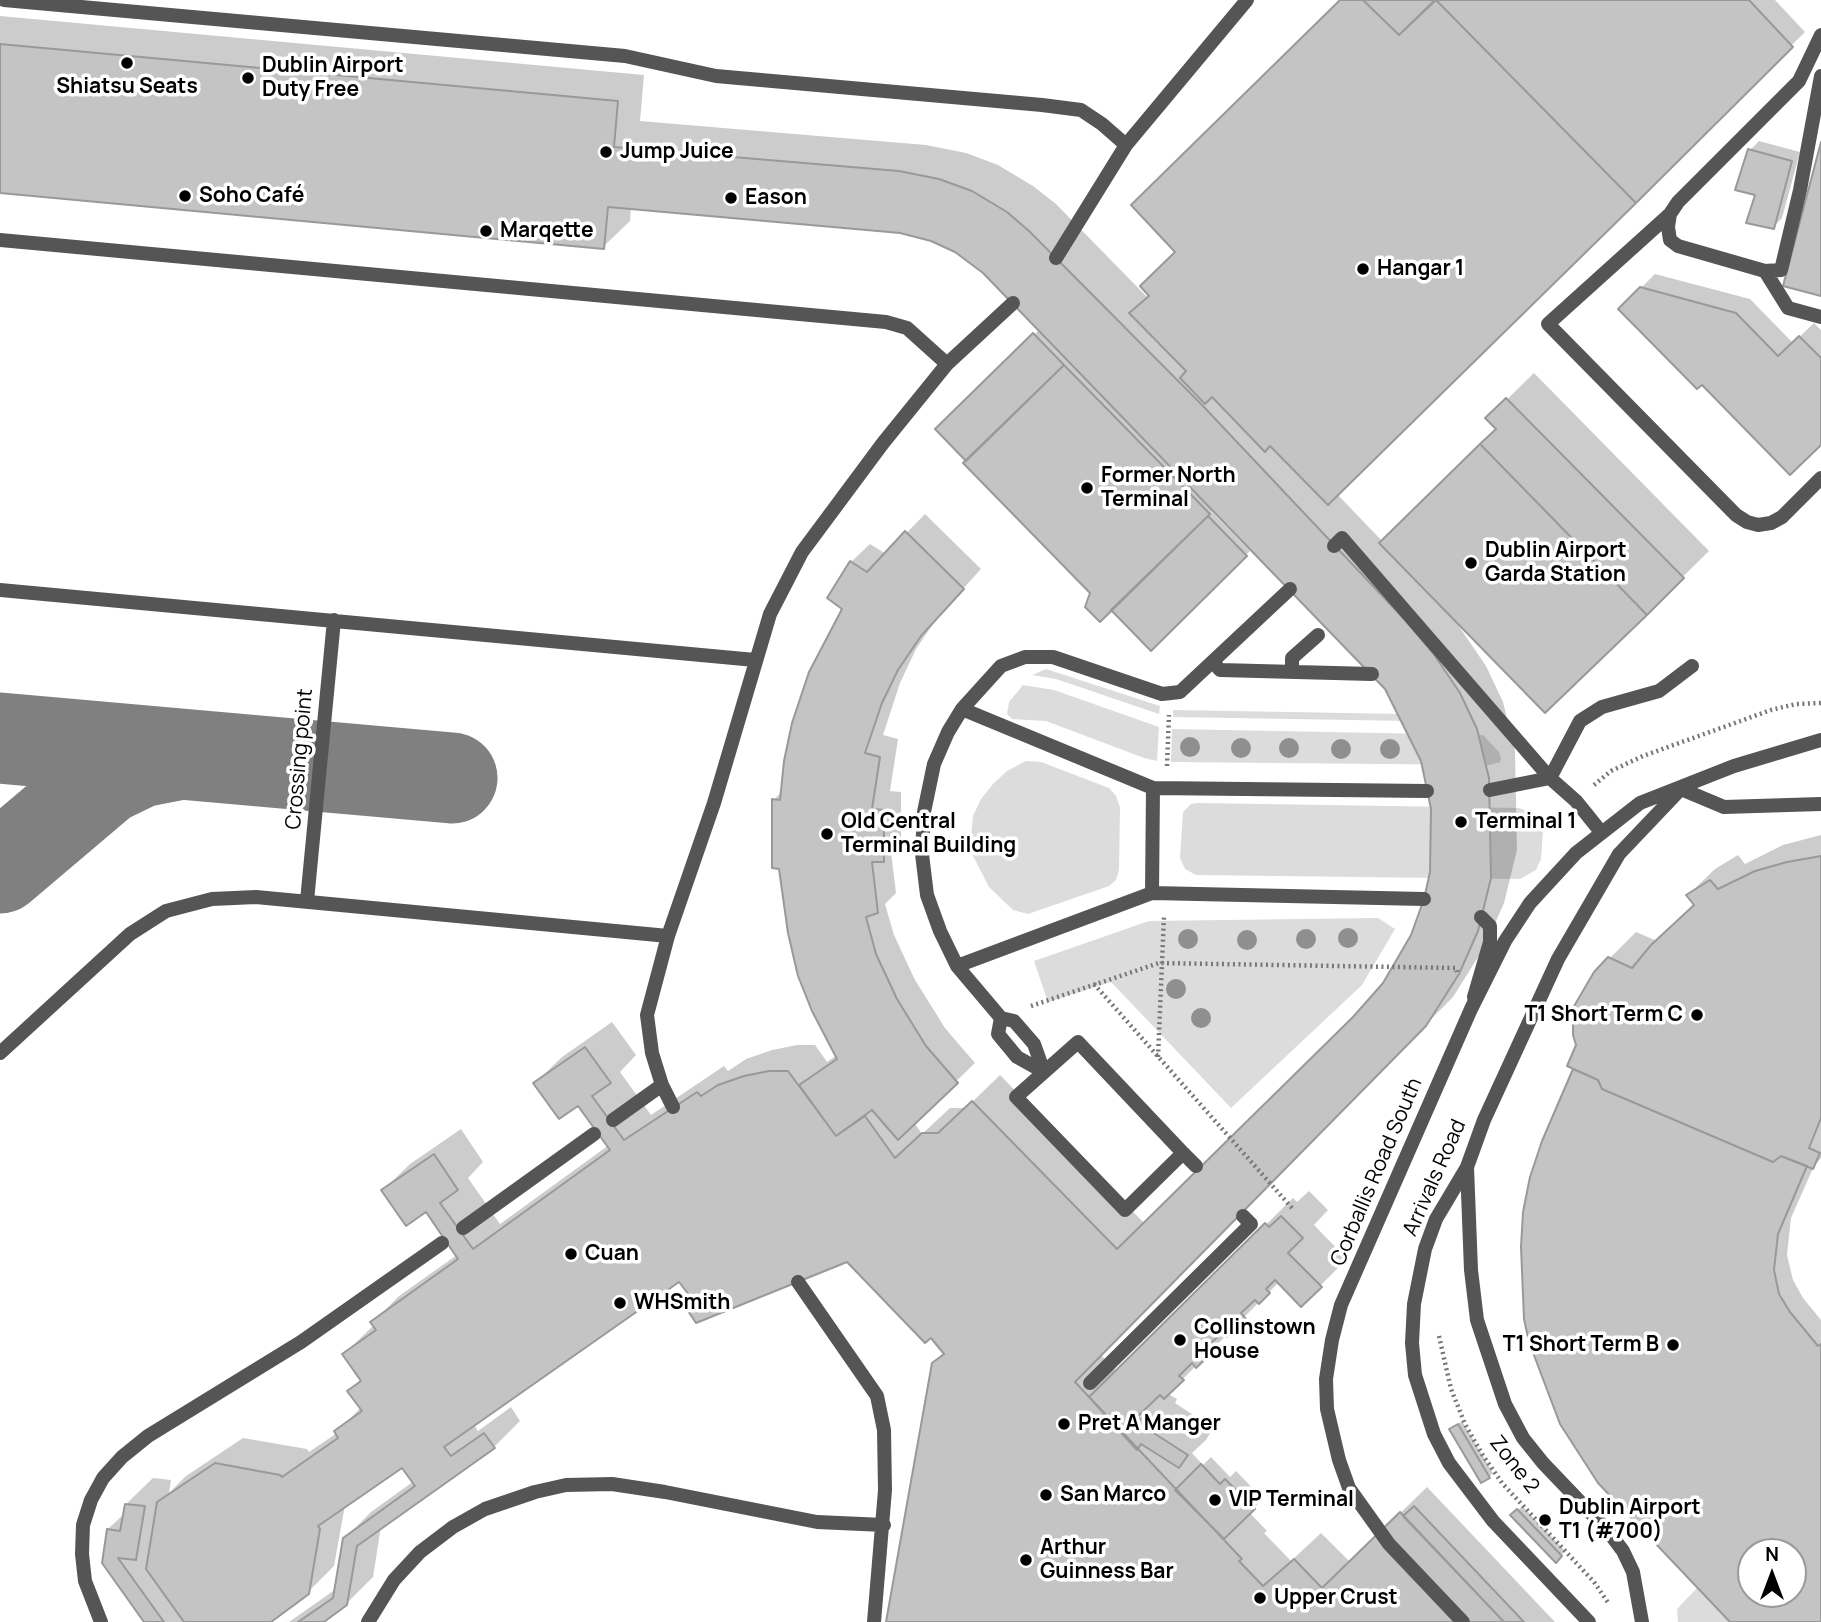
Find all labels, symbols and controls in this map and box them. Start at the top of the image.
place label: Dublin Airport Duty Free [262,53,404,103]
marker: Shiatsu Seats [119,55,135,71]
marker: Dublin Airport Duty Free [240,70,256,86]
place label: Shiatsu Seats [56,74,198,100]
place label: Jump Juice [620,139,734,165]
marker: Jump Juice [598,144,614,160]
place label: Soho Café [199,183,304,209]
place label: Eason [745,185,807,211]
marker: Soho Café [177,188,193,204]
marker: Eason [723,190,739,206]
place label: Marqette [500,218,594,244]
marker: Marqette [478,223,494,239]
place label: Hangar 1 [1377,256,1464,282]
marker: Hangar 1 [1355,261,1371,277]
place label: Former North Terminal [1101,463,1236,513]
marker: Former North Terminal [1079,480,1095,496]
place label: Dublin Airport Garda Station [1485,538,1627,588]
marker: Dublin Airport Garda Station [1463,555,1479,571]
street label: Crossing point [281,687,319,831]
place label: Old Central Terminal Building [841,809,1016,859]
place label: Terminal 1 [1475,809,1576,835]
marker: Terminal 1 [1453,814,1469,830]
marker: Old Central Terminal Building [819,826,835,842]
place label: T1 Short Term C [1525,1002,1683,1028]
marker: T1 Short Term C [1689,1007,1705,1023]
street label: Corballis Road South [1326,1074,1428,1270]
street label: Arrivals Road [1398,1116,1472,1240]
place label: Cuan [585,1241,639,1267]
marker: Cuan [563,1246,579,1262]
place label: WHSmith [634,1290,730,1316]
marker: WHSmith [612,1295,628,1311]
place label: Collinstown House [1194,1315,1316,1365]
marker: Collinstown House [1172,1332,1188,1348]
place label: T1 Short Term B [1503,1332,1659,1358]
marker: T1 Short Term B [1665,1337,1681,1353]
place label: Pret A Manger [1078,1411,1221,1437]
marker: Pret A Manger [1056,1416,1072,1432]
street label: Zone 2 [1484,1431,1544,1499]
place label: San Marco [1060,1482,1166,1508]
marker: San Marco [1038,1487,1054,1503]
place label: VIP Terminal [1229,1487,1354,1513]
marker: VIP Terminal [1207,1492,1223,1508]
place label: Dublin Airport T1 (#700) [1559,1495,1701,1545]
marker: Dublin Airport T1 (#700) [1537,1512,1553,1528]
place label: Arthur Guinness Bar [1040,1535,1174,1585]
north arrow [1737,1538,1807,1608]
text: N [1765,1541,1779,1567]
marker: Arthur Guinness Bar [1018,1552,1034,1568]
place label: Upper Crust [1274,1585,1398,1611]
marker: Upper Crust [1252,1590,1268,1606]

